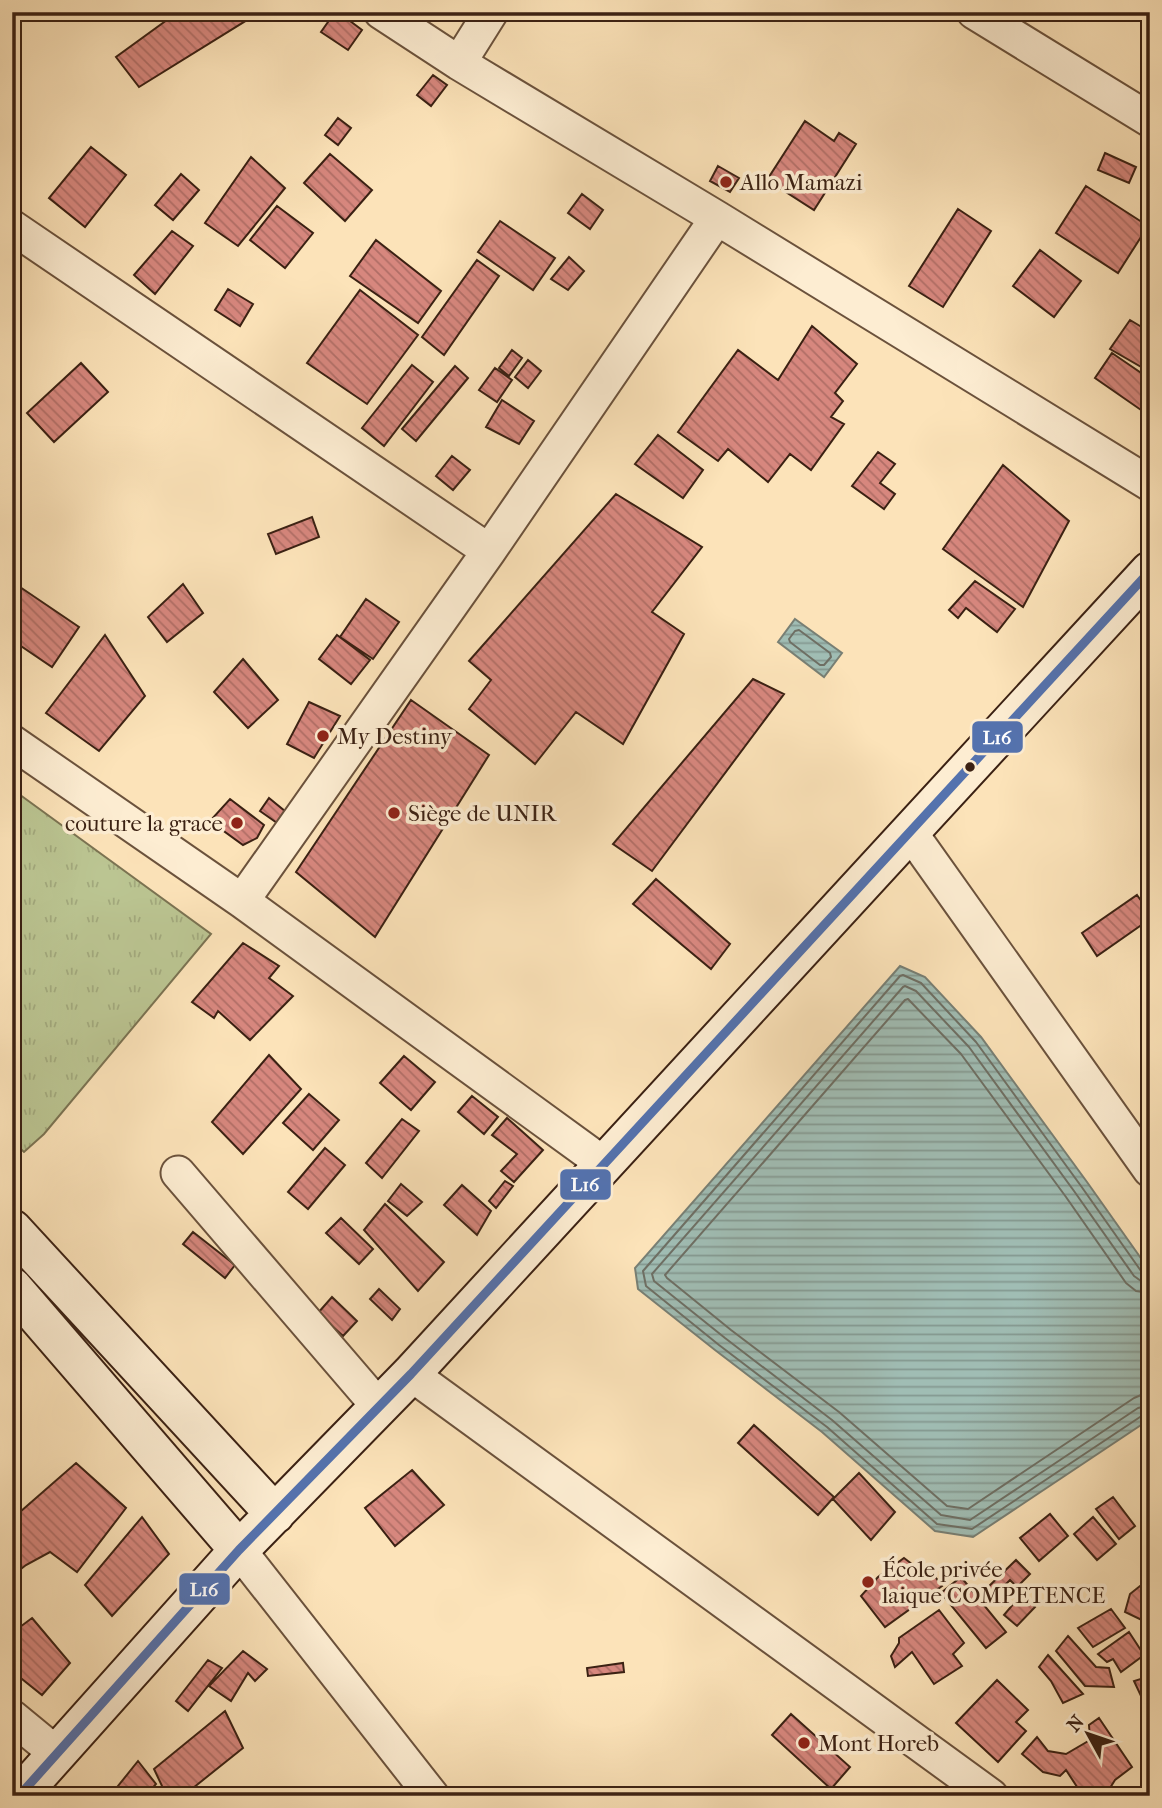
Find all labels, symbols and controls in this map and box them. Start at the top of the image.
place label: Allo Mamazi [739,169,863,196]
marker: Allo Mamazi [718,174,734,190]
line badge: L16 [971,720,1024,754]
place label: My Destiny [337,723,453,750]
text: L16 [983,727,1012,749]
marker: My Destiny [315,728,331,744]
unlabelled marker [963,760,977,774]
place label: Siège de UNIR [408,800,558,827]
marker: Siège de UNIR [386,805,402,821]
place label: couture la grace [65,810,223,837]
marker: couture la grace [229,815,245,831]
line badge: L16 [559,1168,612,1201]
text: L16 [571,1174,600,1196]
place label: École privée laique COMPETENCE [881,1556,1105,1609]
line badge: L16 [178,1572,231,1606]
marker: École privée laique COMPETENCE [860,1574,876,1590]
text: L16 [190,1579,219,1601]
north arrow [1054,1700,1124,1770]
text: N [1063,1711,1089,1736]
place label: Mont Horeb [818,1730,939,1757]
marker: Mont Horeb [796,1735,812,1751]

